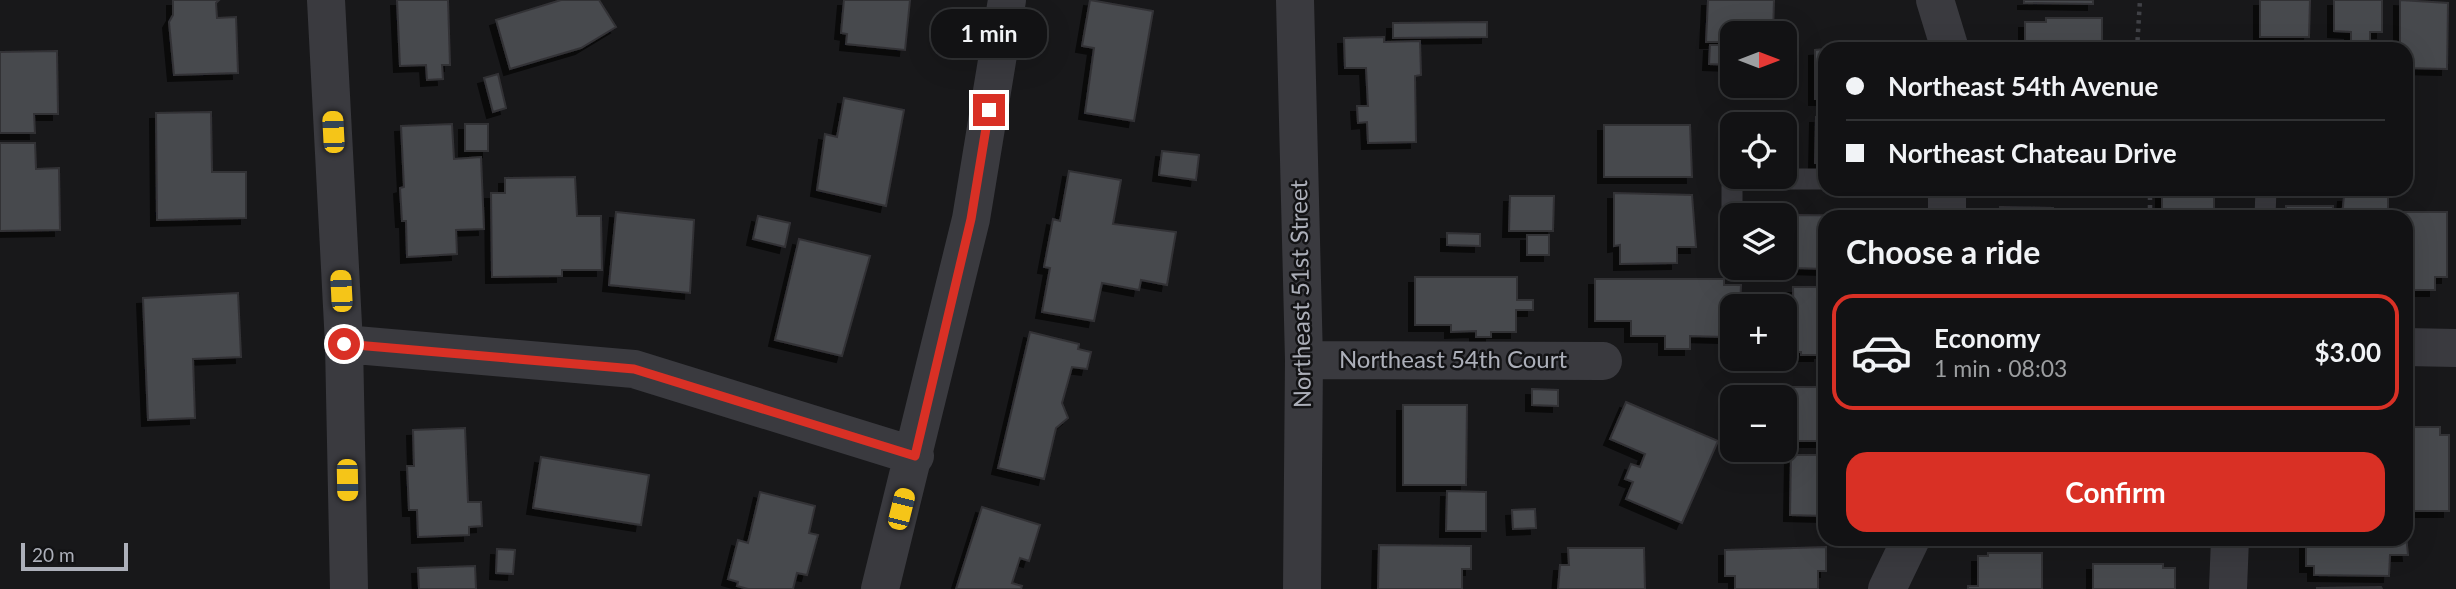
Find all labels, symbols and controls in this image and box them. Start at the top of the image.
callout: 1 min [931,8,1047,57]
text: 1 min [960,19,1018,47]
north arrow [1720,21,1797,98]
map controls [1720,21,1797,462]
text: Northeast 54th Avenue [1888,70,2158,102]
route end [973,94,1005,126]
car [322,110,345,154]
button: locate [1720,112,1797,189]
text: Northeast Chateau Drive [1888,137,2177,169]
street label: Northeast 51st Street [1283,179,1316,408]
button: layers [1720,203,1797,280]
text: Choose a ride [1846,232,2040,271]
car [330,269,353,313]
button: + [1720,294,1797,371]
icon: car [1850,321,1913,384]
text: Economy [1934,322,2040,354]
route start [328,328,360,360]
text: $3.00 [2315,336,2381,368]
street label: Northeast 54th Court [1339,344,1567,373]
text: 1 min · 08:03 [1934,354,2067,382]
button: − [1720,385,1797,462]
button: Confirm [1846,452,2385,532]
car [337,459,358,501]
car [886,486,917,532]
scale bar [21,540,128,572]
text: 20 m [32,543,75,566]

